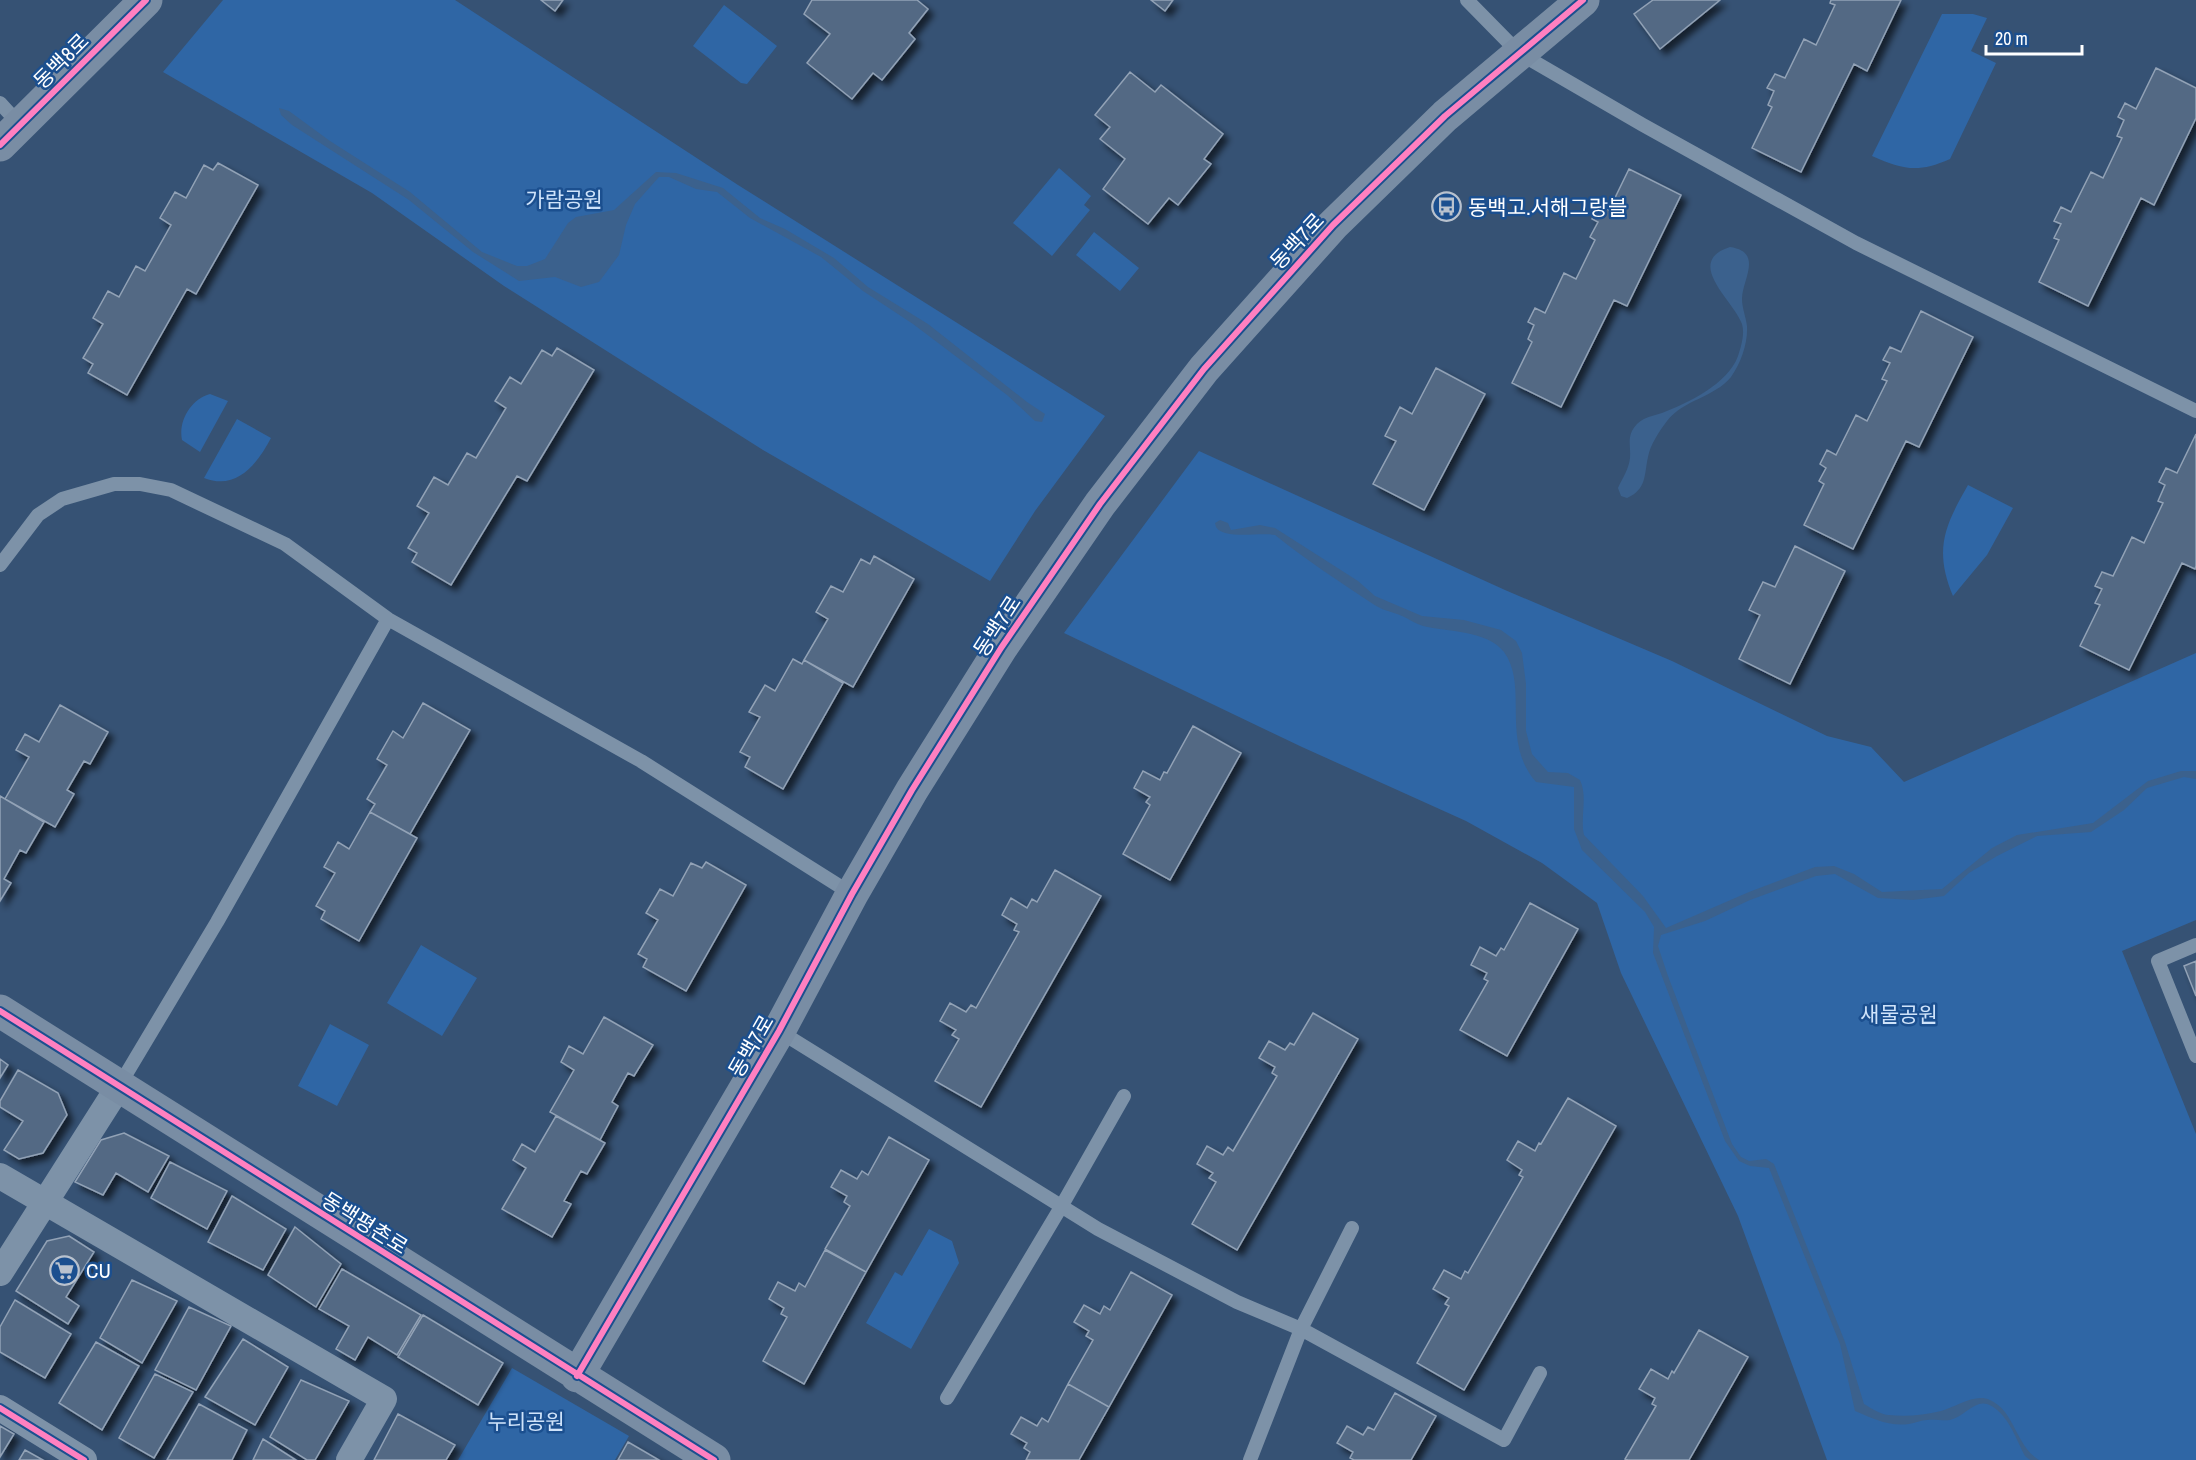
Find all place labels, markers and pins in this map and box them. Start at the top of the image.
bus stop icon: 동백고.서해그랑블 [1431,191,1463,223]
place label: 동백고.서해그랑블 [1468,193,1627,222]
supermarket icon: CU [49,1254,81,1286]
place label: CU [86,1256,111,1285]

